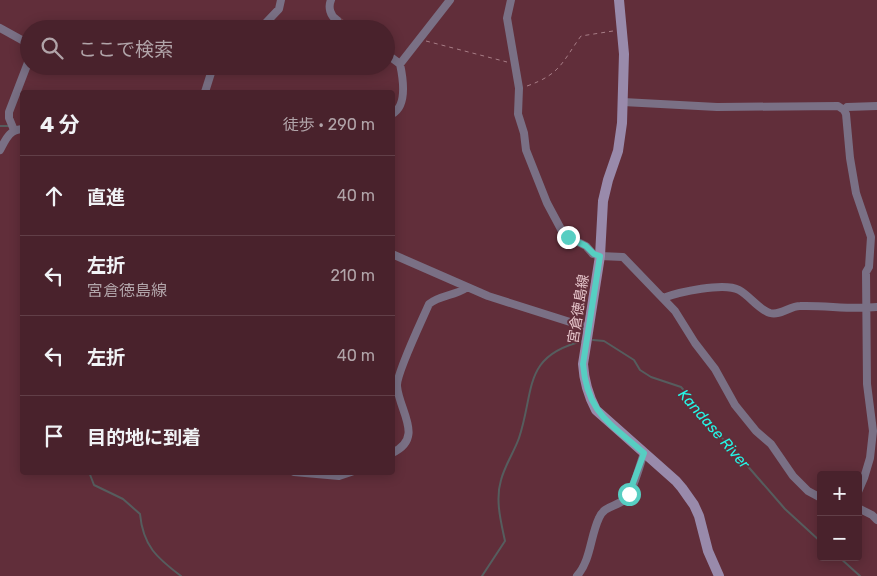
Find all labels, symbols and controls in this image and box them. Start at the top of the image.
search box [20,20,395,75]
icon: search [38,34,66,62]
text: ここで検索 [78,38,173,61]
text: 4 分 [40,112,80,137]
text: 徒歩 · 290 m [283,115,375,134]
icon: ahead [40,182,68,210]
text: 直進 [87,186,125,209]
text: 40 m [337,186,375,205]
route end [557,226,580,249]
text: 左折 [87,254,125,277]
icon: left [40,262,68,290]
text: 210 m [330,266,375,285]
street label: 宮倉徳島線 [565,273,592,345]
text: 宮倉徳島線 [87,281,167,300]
icon: left [40,342,68,370]
text: 左折 [87,346,125,369]
text: 40 m [337,346,375,365]
water label: Kandase River [674,385,754,474]
icon: arrive [40,422,68,450]
text: 目的地に到着 [87,426,201,449]
map controls [817,471,862,561]
button: + [817,471,862,516]
route start [618,483,641,506]
button: − [817,516,862,561]

